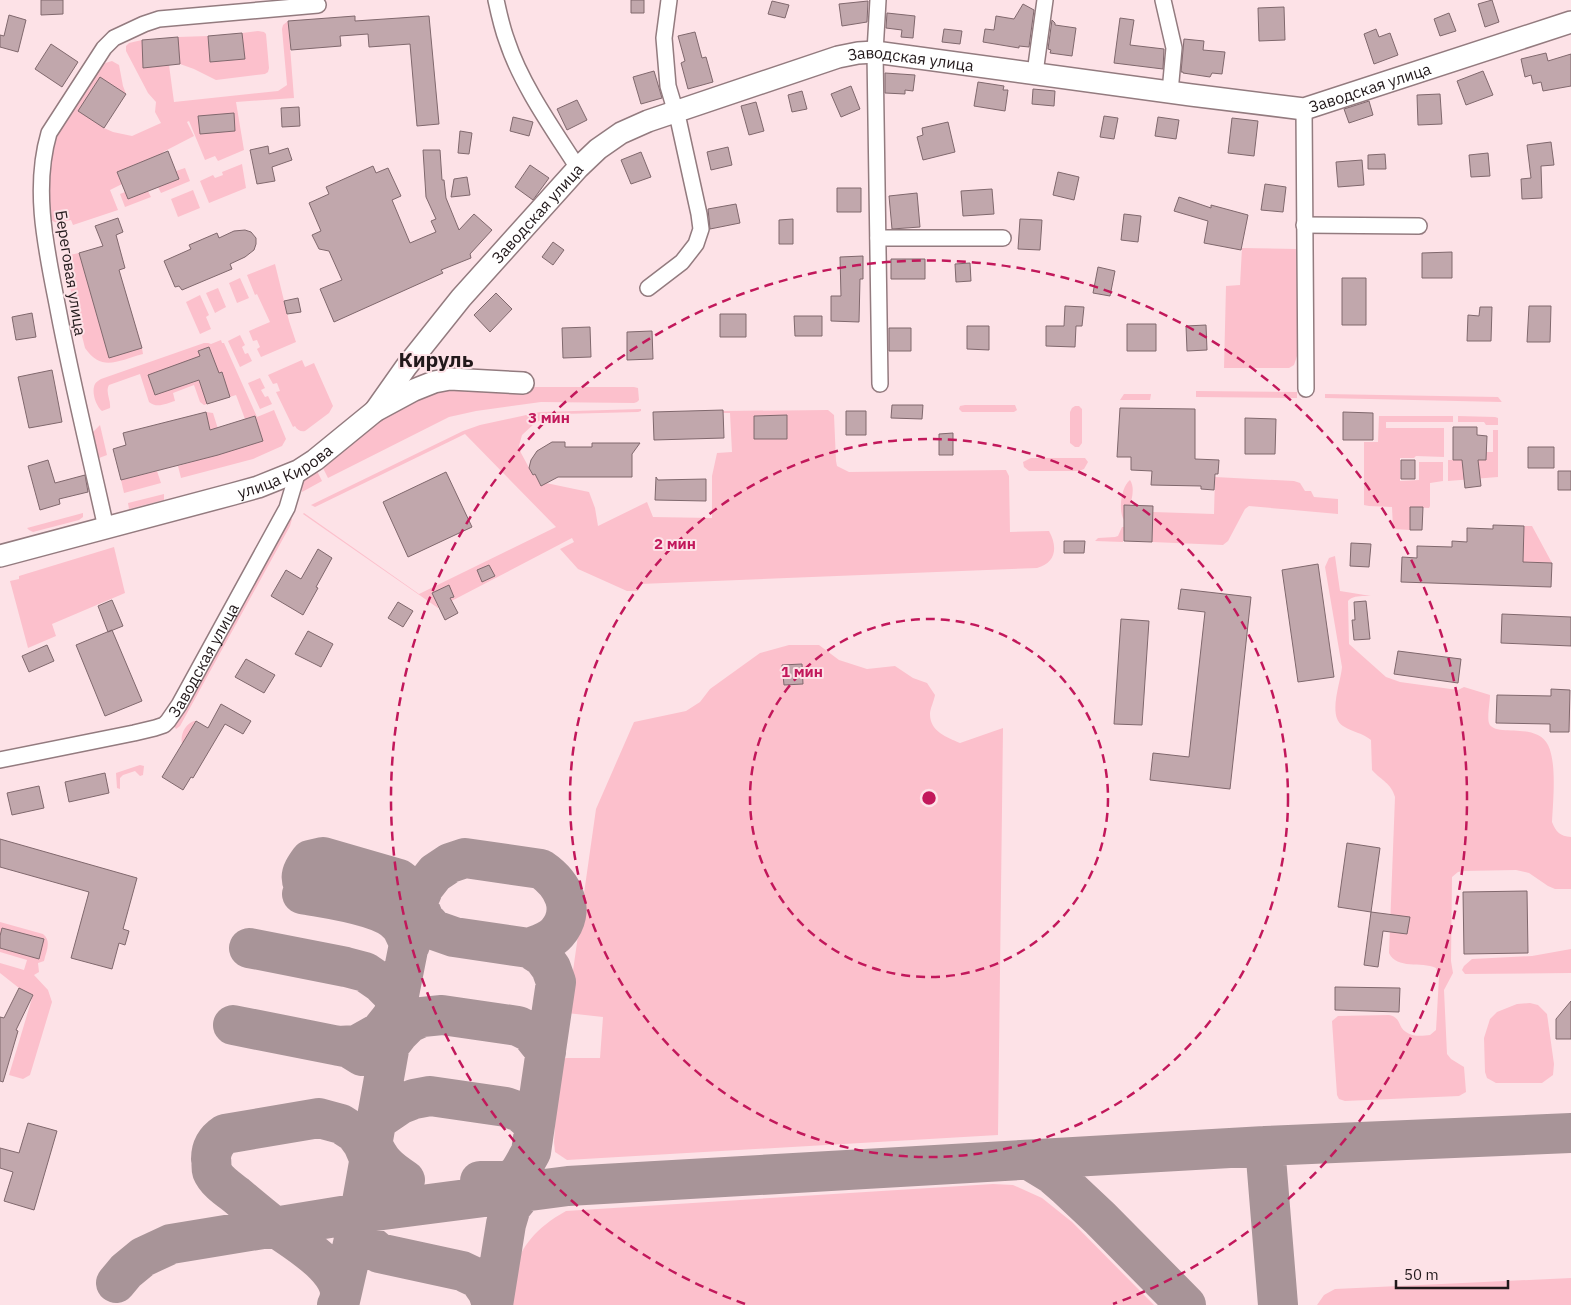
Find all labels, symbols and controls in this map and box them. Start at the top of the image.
street label: Заводская улица [846,42,976,75]
street label: Заводская улица [1306,58,1434,117]
street label: Заводская улица [487,159,588,267]
street label: Береговая улица [51,209,91,338]
district label: Кируль [399,345,474,373]
text: 3 мин [528,408,570,427]
street label: улица Кирова [235,440,337,502]
text: 2 мин [654,534,696,553]
street label: Заводская улица [164,599,243,721]
text: 1 мин [781,662,823,681]
centre of rings [920,789,938,807]
scale bar [1396,1258,1508,1290]
text: 50 m [1404,1265,1439,1284]

